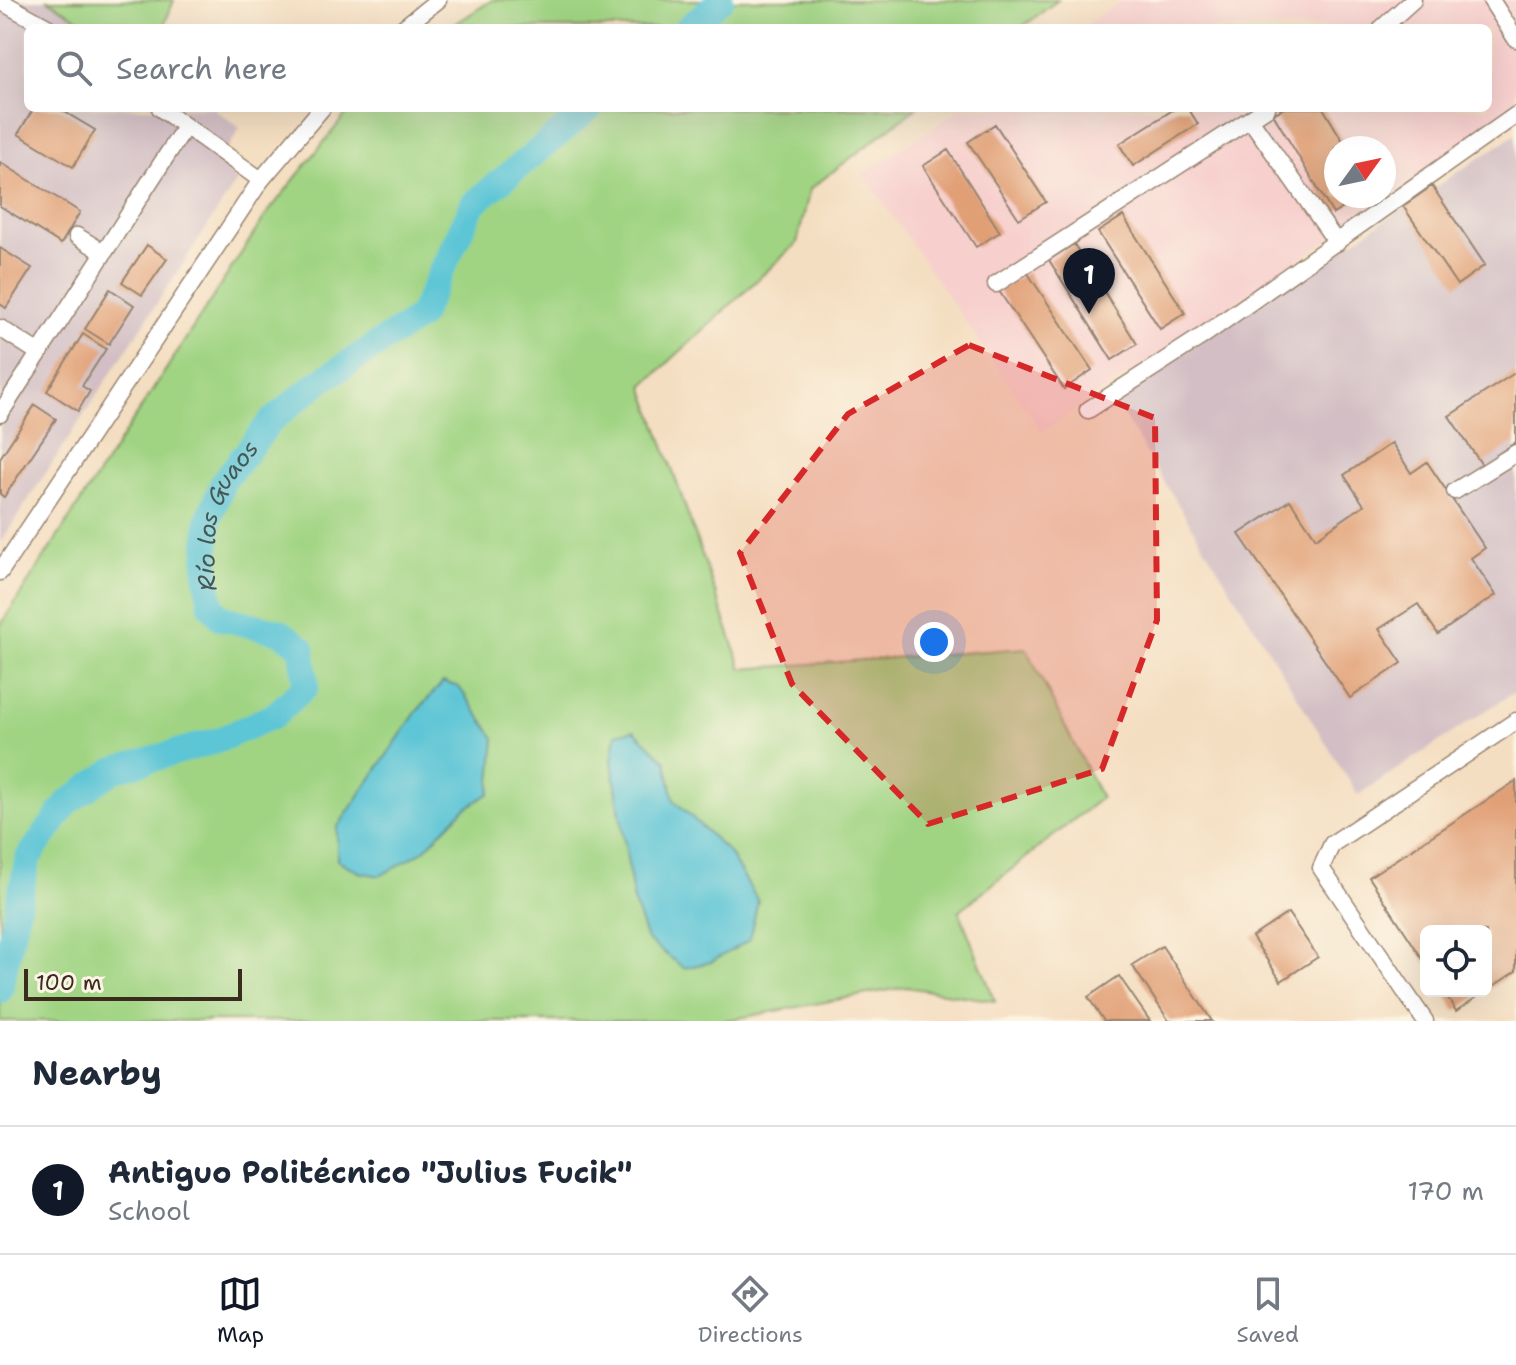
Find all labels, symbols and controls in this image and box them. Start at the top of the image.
search box [24,24,1492,112]
icon: search [52,46,96,90]
text: Search here [116,48,287,89]
north arrow [1324,136,1396,208]
pin: 1 [1063,248,1115,314]
water label: Río los Guaos [190,434,266,593]
your location [914,622,954,662]
map controls [1420,925,1492,997]
button: locate [1420,925,1492,997]
scale bar [24,965,242,1001]
text: 100 m [36,968,102,997]
text: Nearby [32,1050,162,1096]
text: Antiguo Politécnico "Julius Fucik" [108,1152,632,1193]
text: 1 [52,1173,64,1208]
text: 170 m [1407,1173,1484,1208]
text: School [108,1193,190,1228]
tab: Map [217,1272,264,1349]
tab: Directions [698,1272,803,1349]
tab: Saved [1237,1272,1299,1349]

